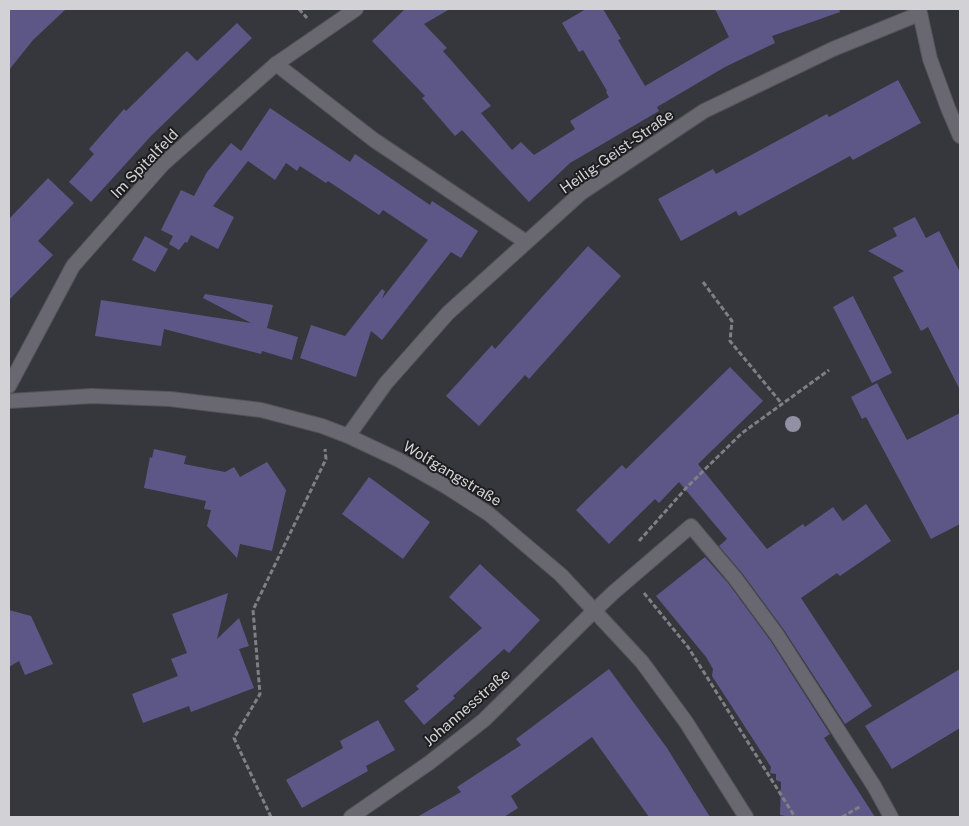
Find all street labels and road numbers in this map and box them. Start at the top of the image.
street label: Heilig-Geist-Straße [557,106,677,198]
street label: Im Spitalfeld [108,126,182,202]
street label: Wolfgangstraße [400,438,504,510]
street label: Johannesstraße [420,665,514,751]

